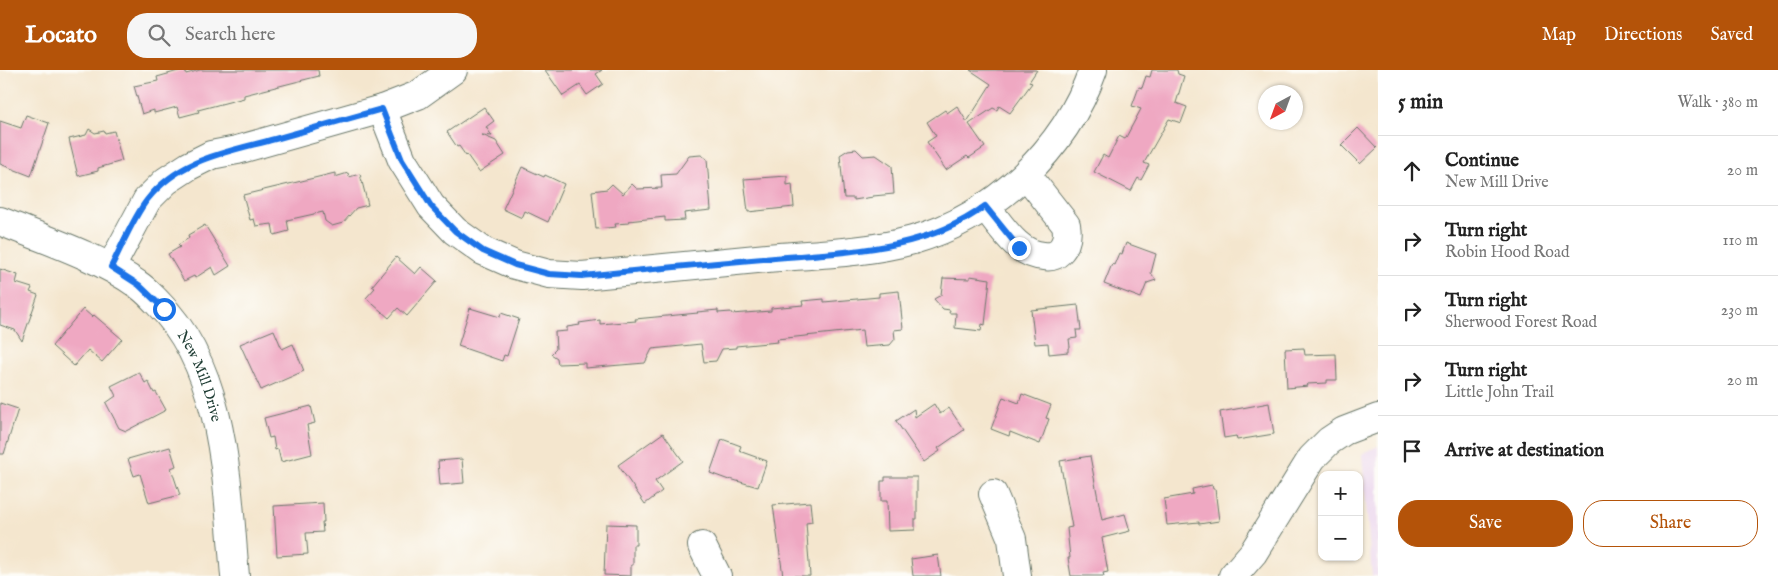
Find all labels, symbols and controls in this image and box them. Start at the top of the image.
search box [127,13,477,58]
text: Locato [25,20,97,51]
icon: search [145,21,173,49]
text: Search here [185,23,276,47]
text: Map [1542,24,1576,47]
text: Directions [1604,24,1682,47]
text: Saved [1710,24,1753,47]
north arrow [1258,85,1303,130]
text: 5 min [1398,89,1443,116]
text: Walk · 380 m [1677,93,1758,113]
text: Continue [1445,149,1519,173]
icon: ahead [1398,157,1426,185]
text: 20 m [1727,161,1758,181]
text: New Mill Drive [1445,173,1549,193]
text: Turn right [1445,219,1527,243]
icon: right [1398,227,1426,255]
text: 110 m [1722,231,1758,251]
route end [1008,237,1031,260]
text: Robin Hood Road [1445,243,1569,263]
text: Turn right [1445,289,1527,313]
icon: right [1398,297,1426,325]
route start [153,298,176,321]
text: 230 m [1721,301,1758,321]
text: Sherwood Forest Road [1445,313,1597,333]
street label: New Mill Drive [173,327,226,424]
text: Turn right [1445,359,1527,383]
icon: right [1398,367,1426,395]
text: 20 m [1727,371,1758,391]
text: Little John Trail [1445,383,1554,403]
icon: arrive [1398,437,1426,465]
text: Arrive at destination [1445,439,1604,463]
map controls [1318,471,1363,561]
button: + [1318,471,1363,516]
button: Save [1398,500,1573,547]
button: Share [1583,500,1758,547]
button: − [1318,516,1363,561]

